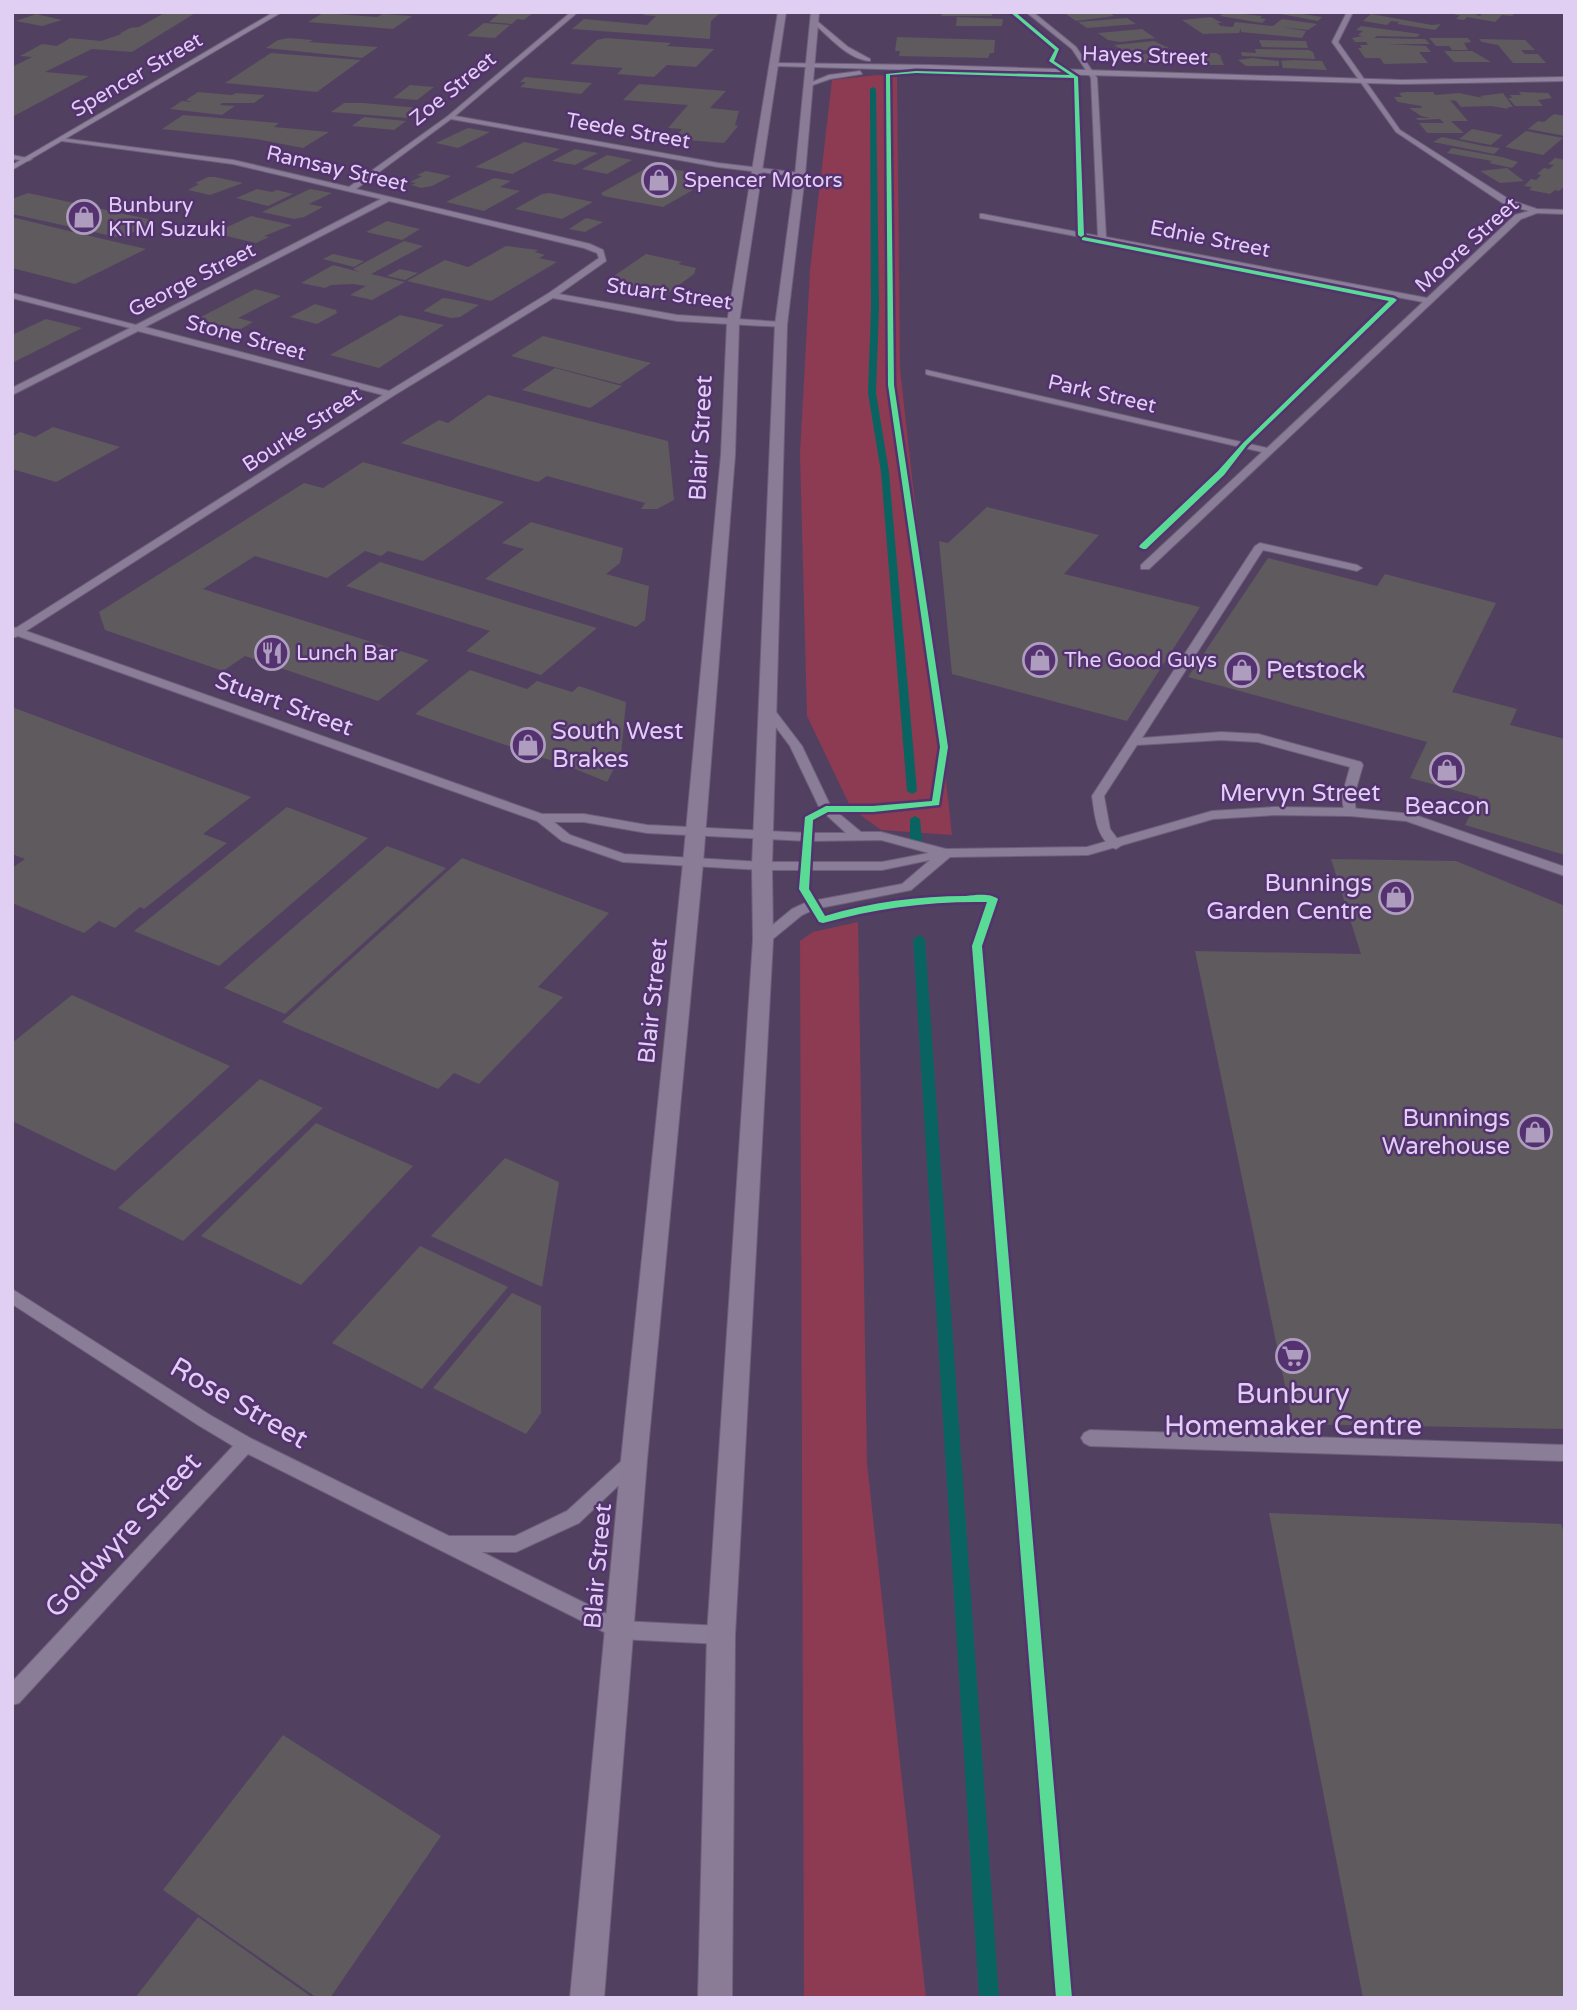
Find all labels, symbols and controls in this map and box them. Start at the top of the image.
street label: Spencer Street [67,27,207,123]
street label: Hayes Street [1082,41,1208,71]
street label: Zoe Street [405,47,501,131]
street label: Teede Street [564,108,692,154]
street label: Ramsay Street [264,141,410,197]
shop icon: Spencer Motors [640,161,678,199]
place label: Spencer Motors [684,168,843,193]
street label: Moore Street [1410,192,1524,298]
place label: Bunbury KTM Suzuki [108,193,226,242]
shop icon: Bunbury KTM Suzuki [65,198,103,236]
street label: Ednie Street [1148,215,1272,263]
street label: George Street [124,237,260,323]
street label: Stuart Street [605,273,733,315]
street label: Stone Street [183,310,309,366]
street label: Park Street [1045,369,1159,419]
street label: Blair Street [683,374,719,502]
street label: Bourke Street [238,382,366,478]
restaurant icon: Lunch Bar [253,634,291,672]
place label: Lunch Bar [296,641,398,666]
shop icon: The Good Guys [1021,641,1059,679]
place label: The Good Guys [1064,648,1217,673]
shop icon: Petstock [1223,651,1261,689]
place label: Petstock [1266,656,1365,685]
street label: Stuart Street [211,666,357,742]
place label: South West Brakes [552,717,683,774]
shop icon: South West Brakes [509,726,547,764]
shop icon: Beacon [1428,751,1466,789]
street label: Mervyn Street [1220,779,1380,808]
place label: Beacon [1404,792,1490,821]
place label: Bunnings Garden Centre [1206,869,1372,926]
shop icon: Bunnings Garden Centre [1377,878,1415,916]
street label: Blair Street [632,937,674,1065]
place label: Bunnings Warehouse [1382,1104,1510,1161]
shop icon: Bunnings Warehouse [1516,1113,1554,1151]
supermarket icon: Bunbury Homemaker Centre [1274,1337,1312,1375]
street label: Rose Street [164,1350,314,1456]
place label: Bunbury Homemaker Centre [1164,1377,1422,1443]
street label: Goldwyre Street [38,1445,208,1625]
street label: Blair Street [578,1502,618,1630]

